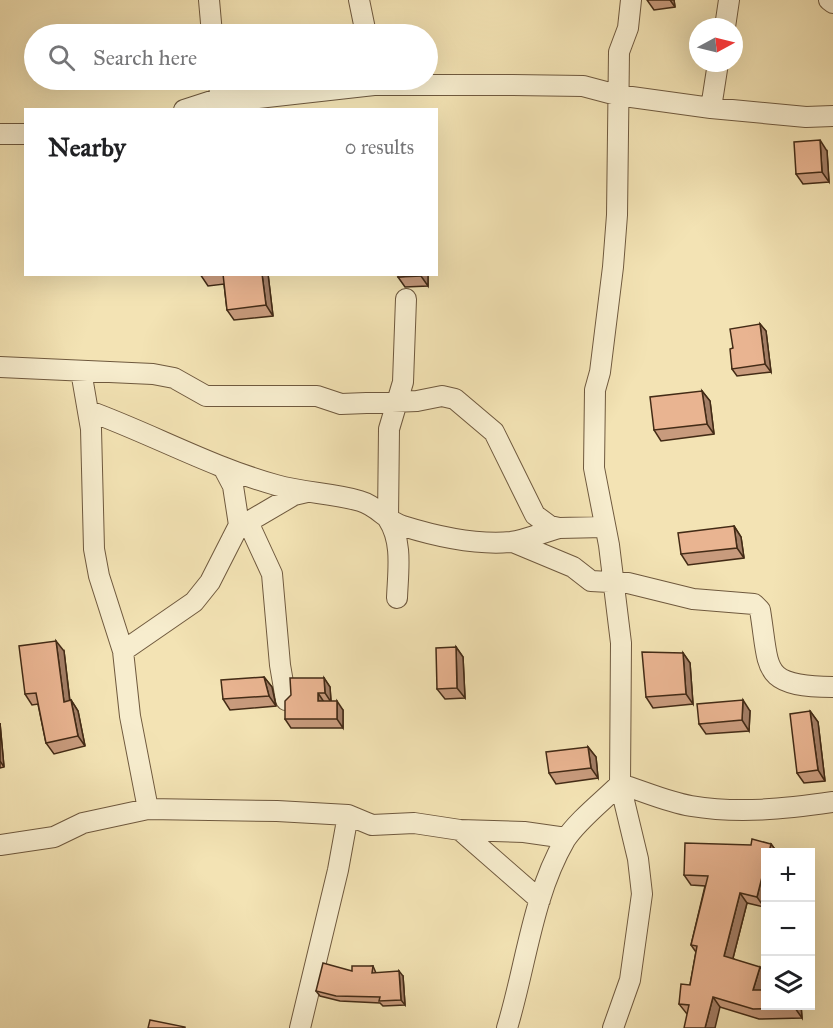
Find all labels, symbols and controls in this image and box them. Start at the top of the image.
north arrow [689,18,743,72]
search box [24,24,438,90]
icon: search [45,41,78,74]
text: Search here [93,44,197,71]
text: Nearby [48,131,126,163]
text: 0 results [345,135,414,159]
map controls [761,848,815,1010]
button: + [761,848,815,902]
button: − [761,902,815,956]
button: layers [761,956,815,1010]

